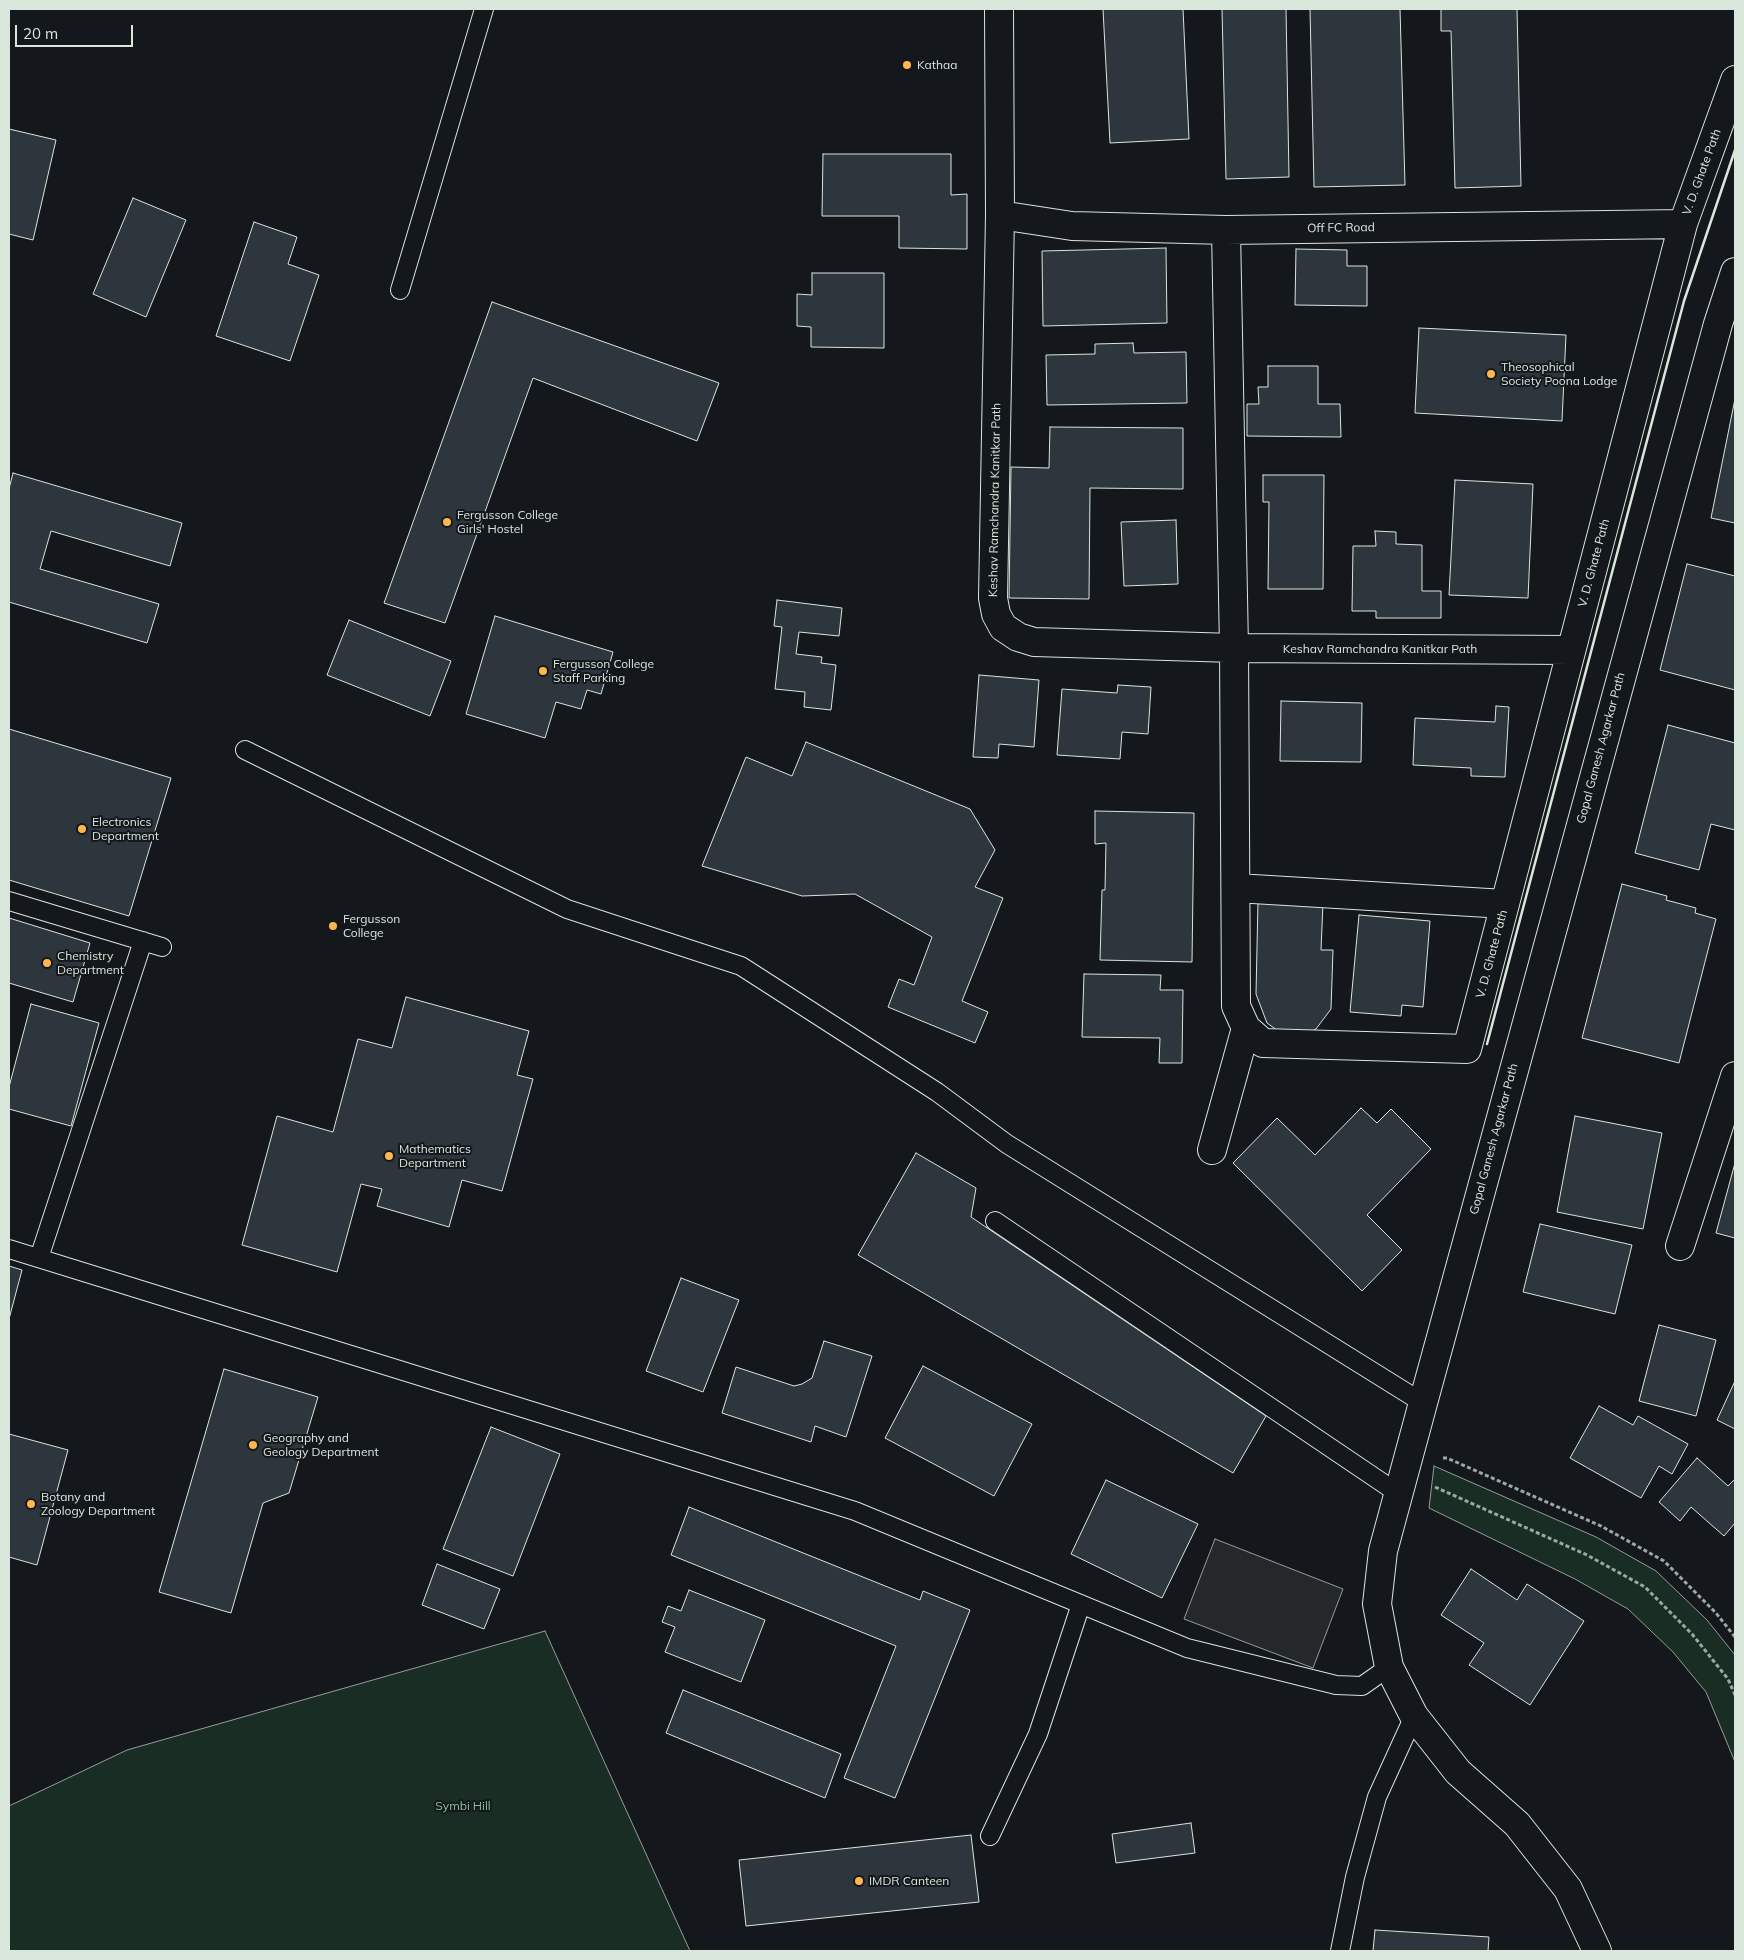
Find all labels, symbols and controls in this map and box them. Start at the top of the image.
scale bar [18,15,135,47]
text: 20 m [23,24,58,43]
place label: Kathaa [917,58,957,72]
marker: Kathaa [901,59,913,71]
street label: V. D. Ghate Path [1680,127,1724,217]
street label: Off FC Road [1307,220,1375,236]
place label: Theosophical Society Poona Lodge [1501,360,1617,388]
marker: Theosophical Society Poona Lodge [1485,368,1497,380]
street label: Keshav Ramchandra Kanitkar Path [986,403,1004,597]
place label: Fergusson College Girls' Hostel [457,508,558,536]
marker: Fergusson College Girls' Hostel [441,516,453,528]
street label: V. D. Ghate Path [1575,517,1613,609]
street label: Keshav Ramchandra Kanitkar Path [1283,642,1477,656]
place label: Fergusson College Staff Parking [553,657,654,685]
marker: Fergusson College Staff Parking [537,665,549,677]
street label: Gopal Ganesh Agarkar Path [1574,671,1628,825]
place label: Electronics Department [92,815,159,843]
marker: Electronics Department [76,823,88,835]
street label: V. D. Ghate Path [1473,908,1511,1000]
place label: Fergusson College [343,912,400,940]
marker: Fergusson College [327,920,339,932]
place label: Chemistry Department [57,949,124,977]
marker: Chemistry Department [41,957,53,969]
street label: Gopal Ganesh Agarkar Path [1467,1062,1521,1216]
place label: Mathematics Department [399,1142,471,1170]
marker: Mathematics Department [383,1150,395,1162]
place label: Geography and Geology Department [263,1431,379,1459]
marker: Geography and Geology Department [247,1439,259,1451]
place label: Botany and Zoology Department [41,1490,155,1518]
marker: Botany and Zoology Department [25,1498,37,1510]
park label: Symbi Hill [435,1799,491,1813]
place label: IMDR Canteen [869,1874,949,1888]
marker: IMDR Canteen [853,1875,865,1887]

